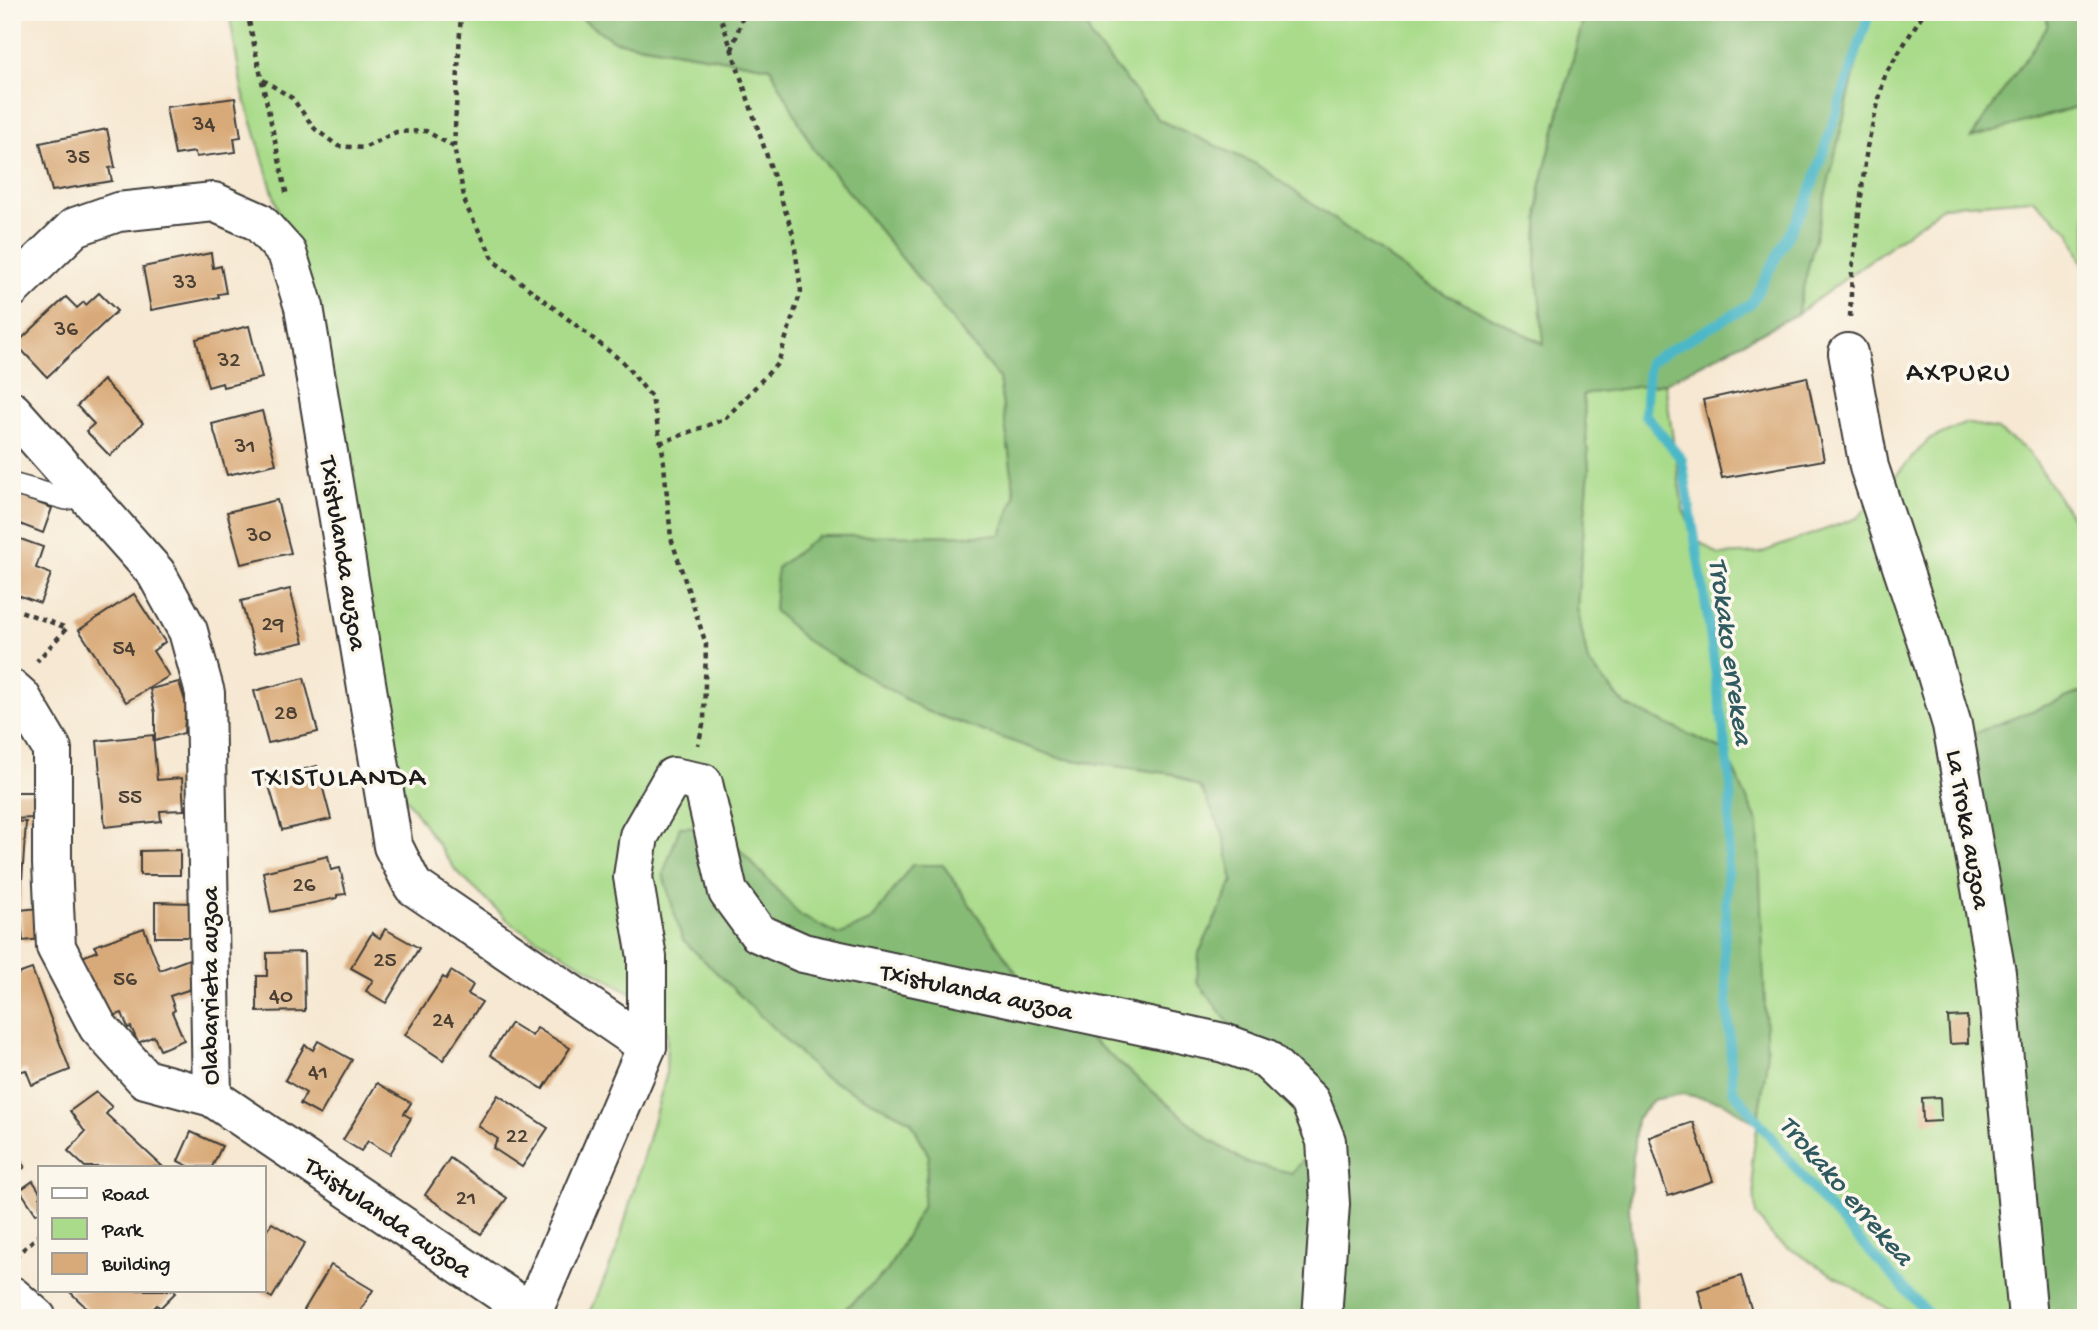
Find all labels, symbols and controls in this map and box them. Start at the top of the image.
house number: 34 [192,112,216,139]
house number: 35 [65,145,90,172]
house number: 33 [172,270,197,297]
house number: 36 [53,317,78,344]
house number: 32 [216,348,241,375]
district label: AXPURU [1906,358,2012,391]
house number: 31 [233,434,256,461]
street label: Txistulanda auzoa [310,452,371,654]
house number: 30 [246,523,272,550]
water label: Trokako errekea [1699,556,1758,748]
house number: 29 [262,612,285,639]
house number: 54 [113,636,136,663]
house number: 28 [274,701,298,728]
street label: La Troka auzoa [1936,748,1995,913]
district label: TXISTULANDA [251,763,427,796]
house number: 55 [118,785,142,812]
house number: 26 [293,873,316,900]
street label: Olabarrieta auzoa [197,885,228,1085]
house number: 25 [373,948,397,975]
street label: Txistulanda auzoa [875,958,1077,1030]
house number: 56 [113,967,137,994]
house number: 40 [269,984,293,1011]
house number: 24 [432,1008,454,1035]
house number: 41 [308,1060,328,1087]
water label: Trokako errekea [1770,1110,1920,1275]
house number: 22 [506,1124,528,1151]
street label: Txistulanda auzoa [295,1151,478,1288]
legend [38,1166,266,1292]
text: Road [102,1184,150,1209]
house number: 21 [456,1186,476,1213]
text: Park [101,1220,145,1245]
text: Building [101,1254,171,1279]

